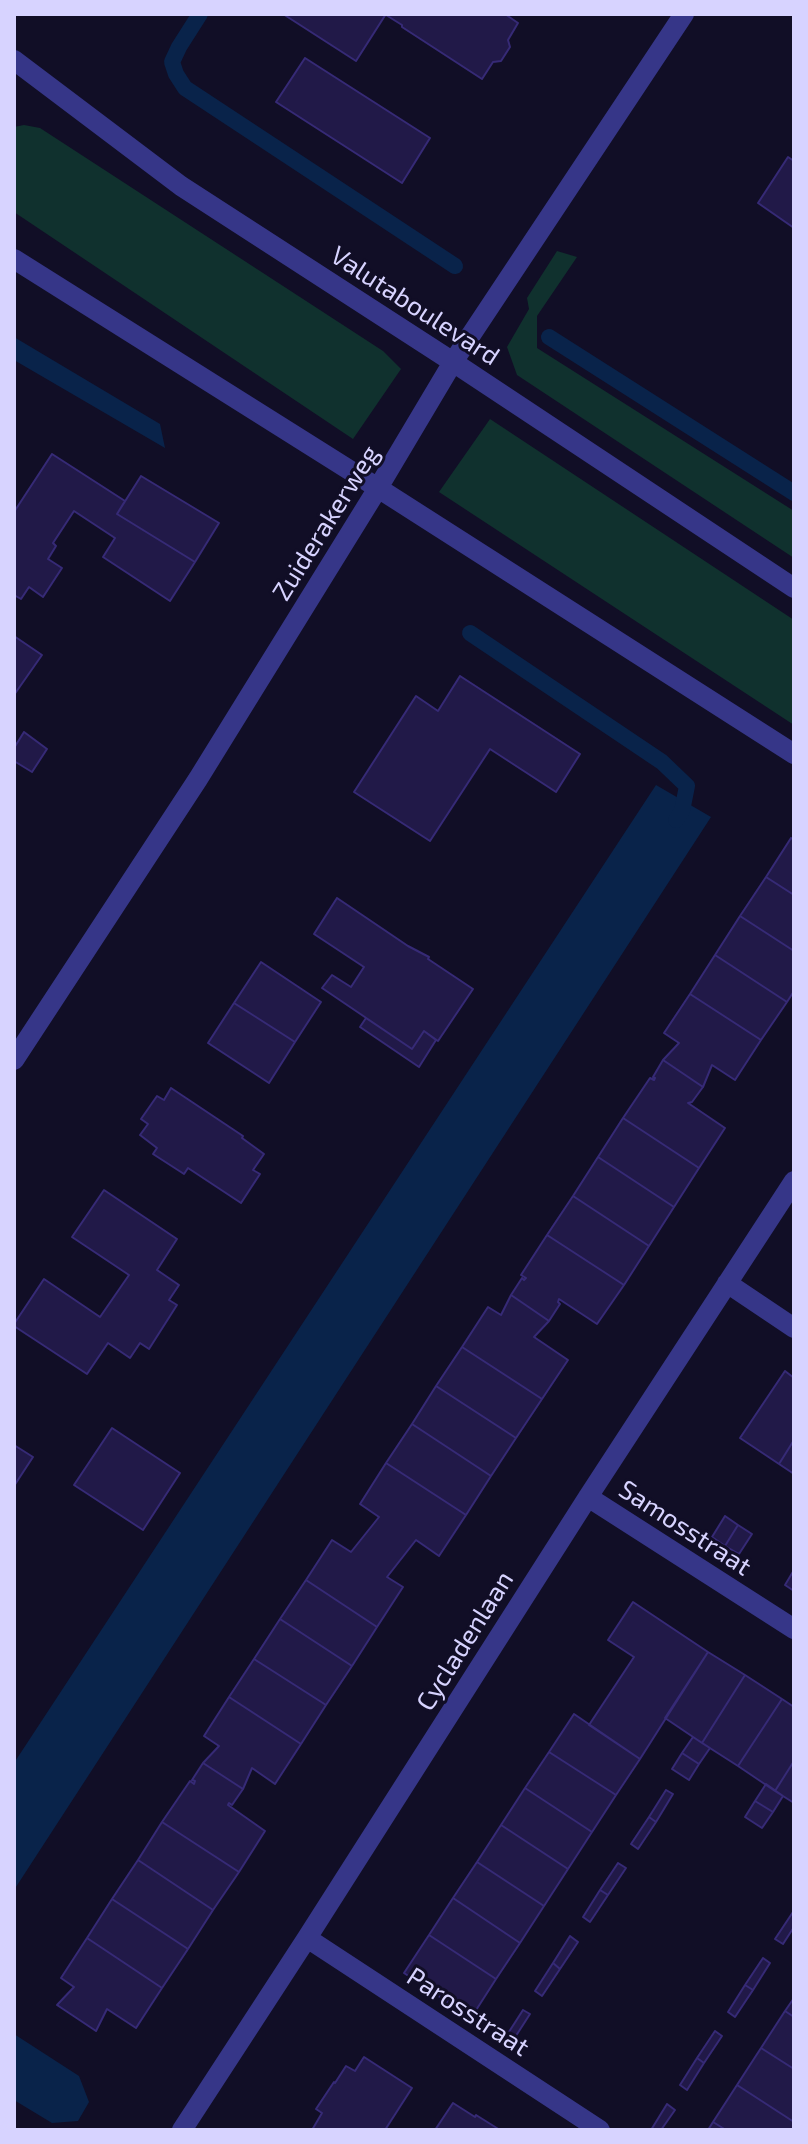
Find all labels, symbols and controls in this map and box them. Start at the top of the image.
street label: Valutaboulevard [325,240,505,372]
street label: Zuiderakerweg [266,440,386,606]
street label: Samosstraat [613,1474,757,1582]
street label: Cycladenlaan [410,1566,520,1716]
street label: Parosstraat [401,1961,535,2063]

